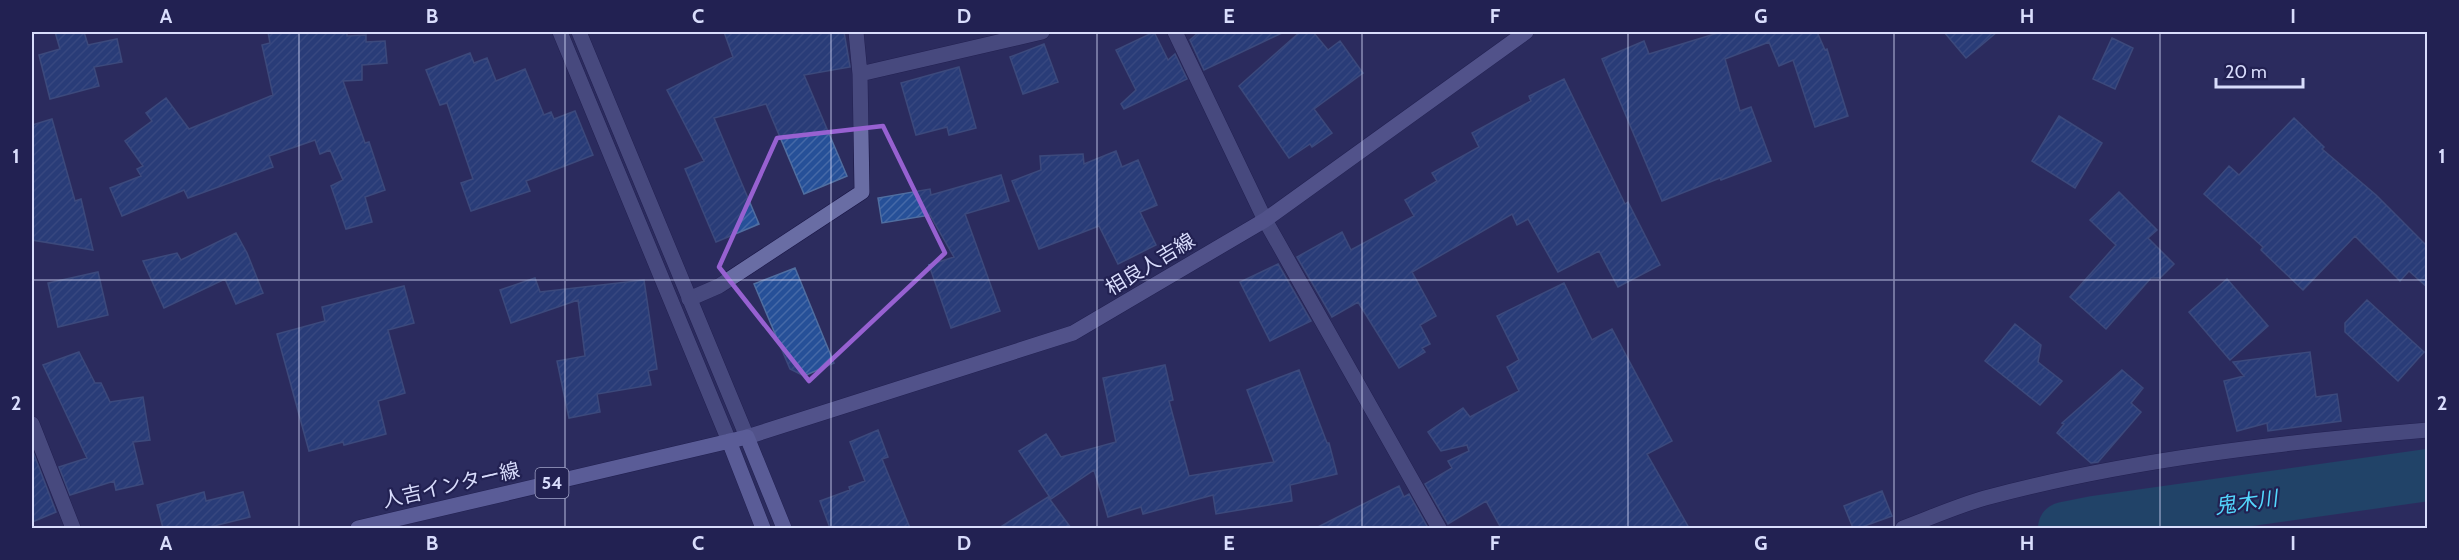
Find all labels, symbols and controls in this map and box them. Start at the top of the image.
text: A [160,4,173,28]
text: B [426,4,438,28]
text: C [692,4,704,28]
text: D [957,4,971,28]
text: E [1223,4,1235,28]
text: F [1490,4,1501,28]
text: G [1754,4,1768,28]
text: H [2020,4,2034,28]
text: I [2290,4,2296,28]
scale bar [2216,51,2303,89]
text: 20 m [2225,61,2267,83]
text: 1 [12,144,20,168]
text: 1 [2438,144,2446,168]
street label: 相良人吉線 [1101,228,1199,300]
text: 2 [11,391,21,415]
text: 2 [2437,391,2447,415]
street label: 人吉インター線 [380,458,522,512]
road number: 54 [536,468,568,498]
water label: 鬼木川 [2213,485,2281,519]
text: A [160,531,173,555]
text: B [426,531,438,555]
text: C [692,531,704,555]
text: D [957,531,971,555]
text: E [1223,531,1235,555]
text: F [1490,531,1501,555]
text: G [1754,531,1768,555]
text: H [2020,531,2034,555]
text: I [2290,531,2296,555]

